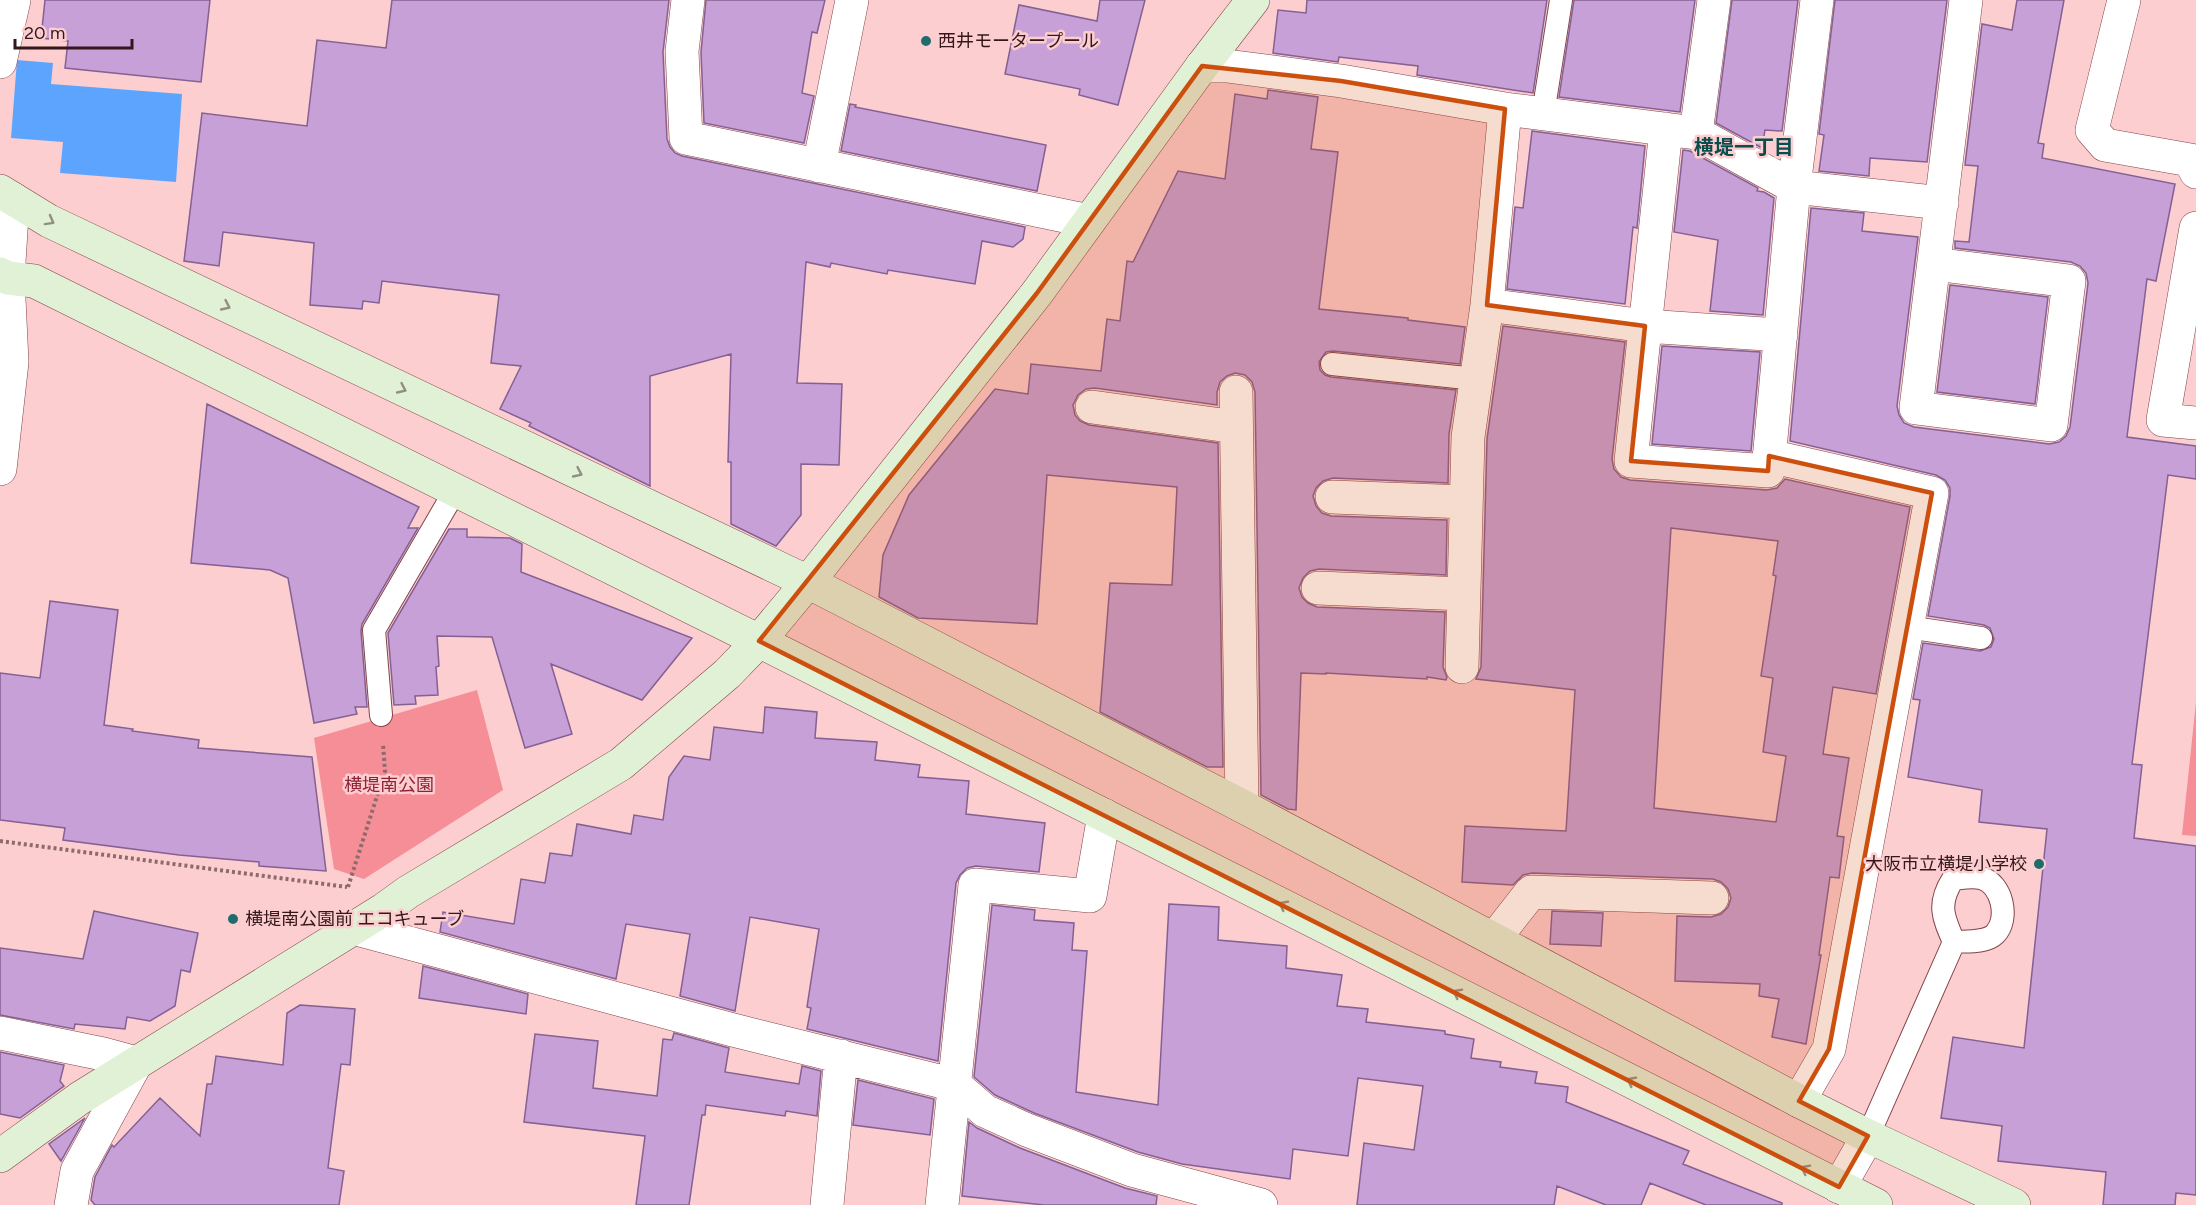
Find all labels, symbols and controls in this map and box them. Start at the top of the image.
scale bar [15,12,132,50]
text: 20 m [24,22,65,44]
place label: 西井モータープール [938,30,1099,52]
marker: 西井モータープール [919,34,933,48]
district label: 横堤一丁目 [1694,135,1794,159]
one-way arrow [43,214,54,225]
one-way arrow [219,298,230,310]
one-way arrow [395,382,406,394]
one-way arrow [571,465,582,477]
park label: 横堤南公園 [344,774,434,796]
place label: 大阪市立横堤小学校 [1865,853,2027,875]
marker: 大阪市立横堤小学校 [2032,857,2046,871]
one-way arrow [1279,901,1290,913]
place label: 横堤南公園前 エコキューブ [245,908,464,930]
marker: 横堤南公園前 エコキューブ [226,912,240,926]
one-way arrow [1453,989,1464,1001]
one-way arrow [1627,1077,1638,1089]
one-way arrow [1801,1165,1812,1177]

